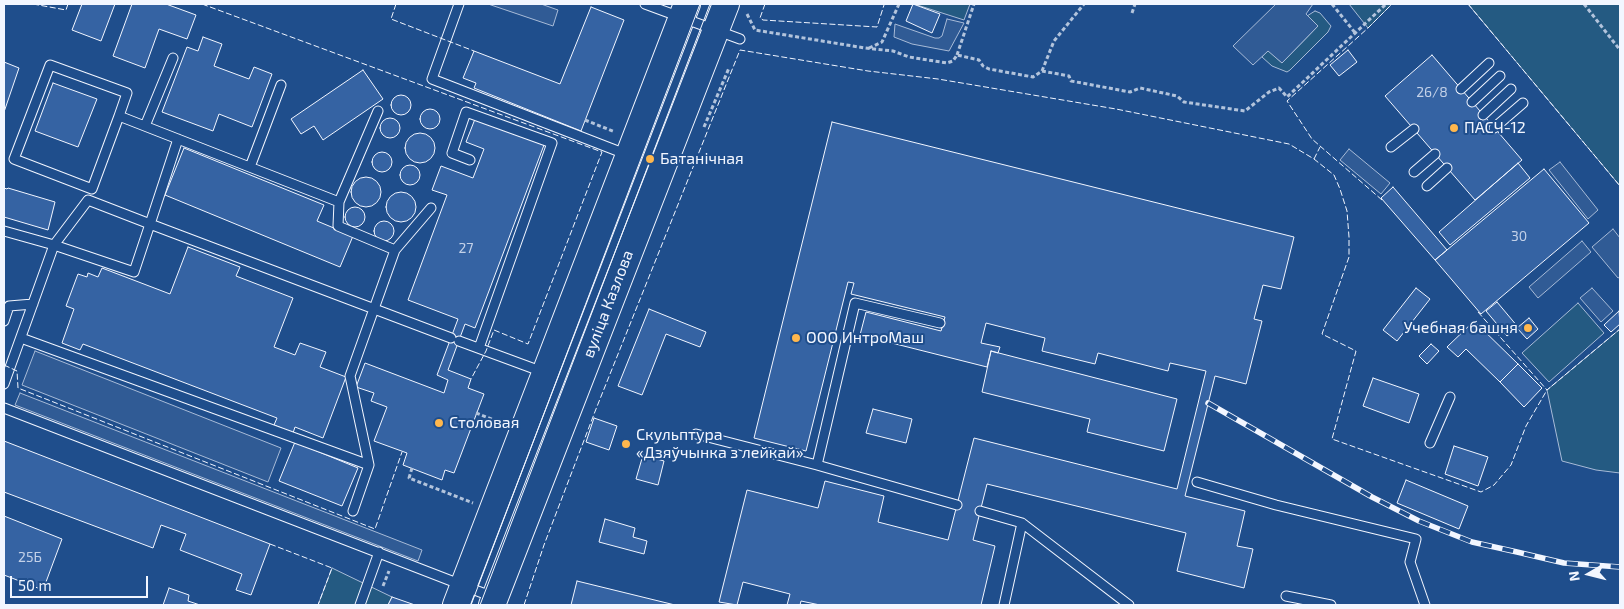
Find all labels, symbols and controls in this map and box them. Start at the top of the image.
house number: 26/8 [1416,84,1448,100]
place label: ПАСЧ-12 [1464,118,1526,138]
marker: ПАСЧ-12 [1448,122,1460,134]
place label: Батанічная [660,149,744,169]
marker: Батанічная [644,153,656,165]
house number: 30 [1511,228,1527,244]
house number: 27 [458,240,474,256]
street label: вуліца Казлова [579,247,637,361]
place label: Учебная башня [1404,318,1518,338]
marker: Учебная башня [1522,322,1534,334]
place label: ООО ИнтроМаш [806,328,924,348]
marker: ООО ИнтроМаш [790,332,802,344]
place label: Столовая [449,413,519,433]
marker: Столовая [433,417,445,429]
place label: Скульптура «Дзяўчынка з лейкай» [636,425,803,463]
marker: Скульптура «Дзяўчынка з лейкай» [620,438,632,450]
house number: 25Б [18,549,42,565]
north arrow [1564,549,1614,599]
scale bar [12,566,150,598]
text: N [1565,570,1583,582]
text: 50 m [18,576,52,594]

